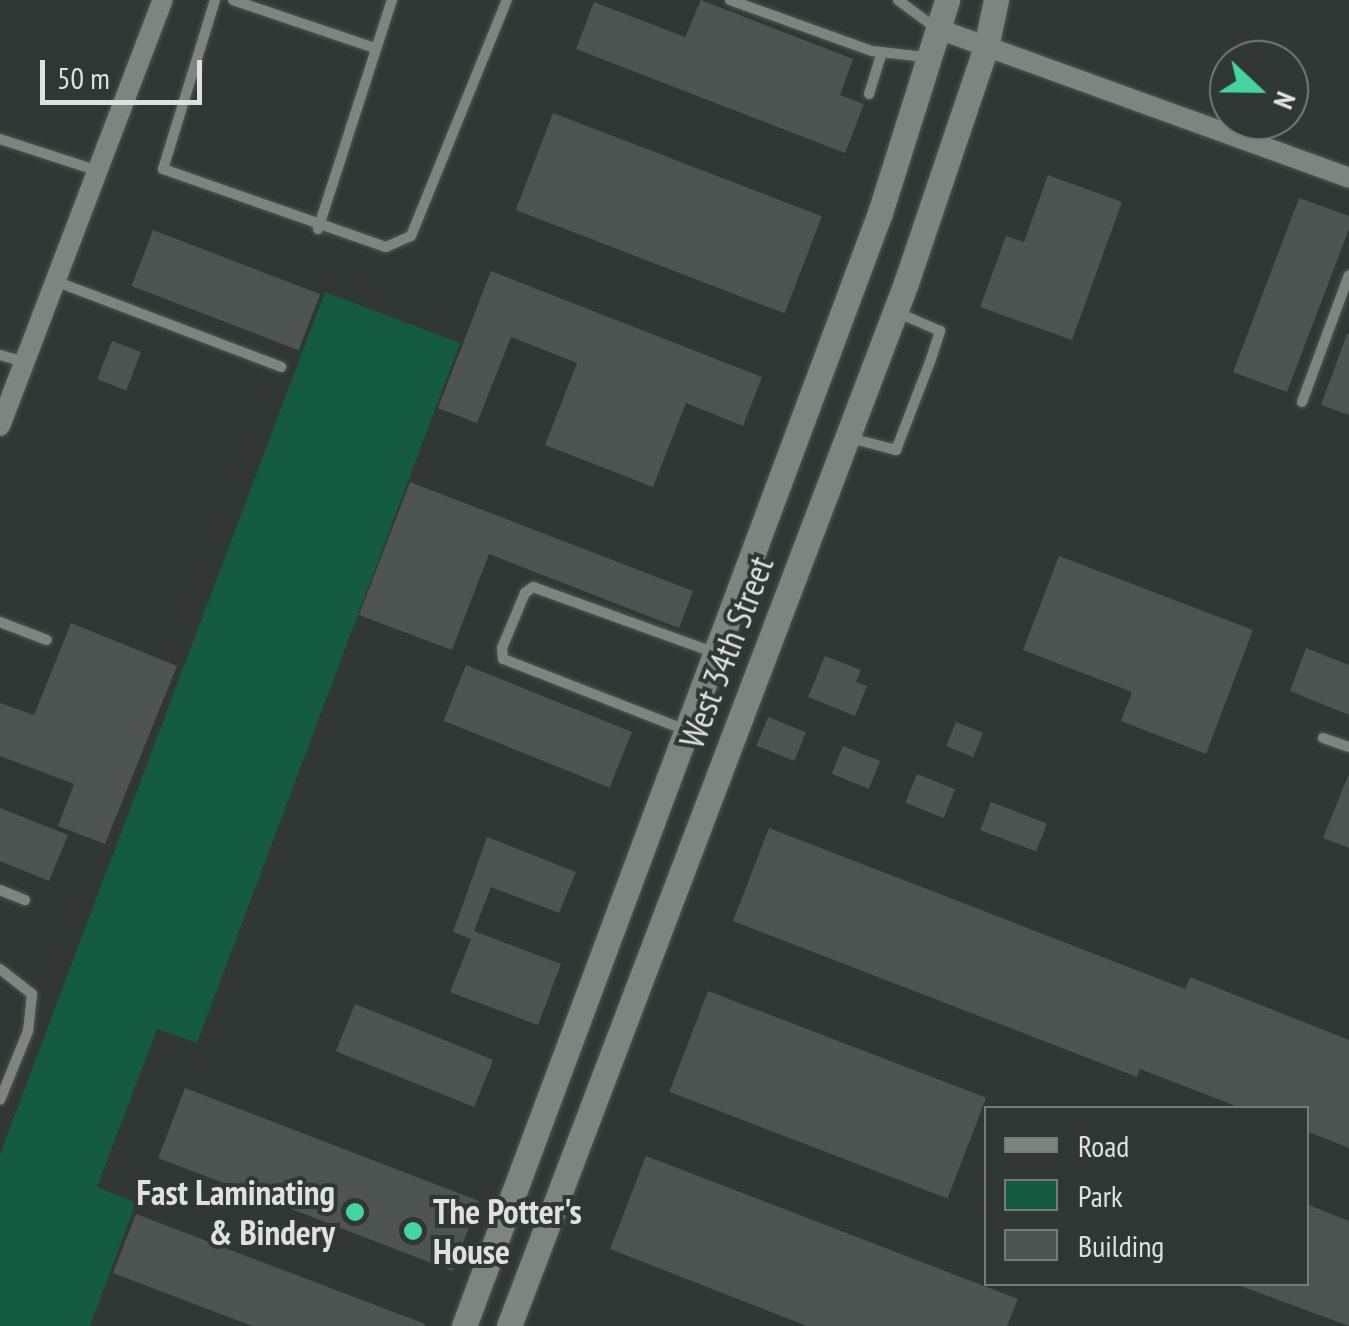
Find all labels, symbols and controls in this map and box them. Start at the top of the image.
scale bar [45,40,208,102]
north arrow [1209,40,1309,140]
text: 50 m [57,58,110,97]
text: N [1265,87,1305,115]
street label: West 34th Street [670,550,782,754]
legend [984,1106,1309,1286]
text: Road [1078,1126,1129,1165]
place label: Fast Laminating & Bindery [136,1171,335,1253]
text: Park [1078,1176,1123,1215]
place label: The Potter's House [433,1190,582,1272]
marker: Fast Laminating & Bindery [344,1201,366,1223]
marker: The Potter's House [402,1220,424,1242]
text: Building [1078,1226,1164,1265]

